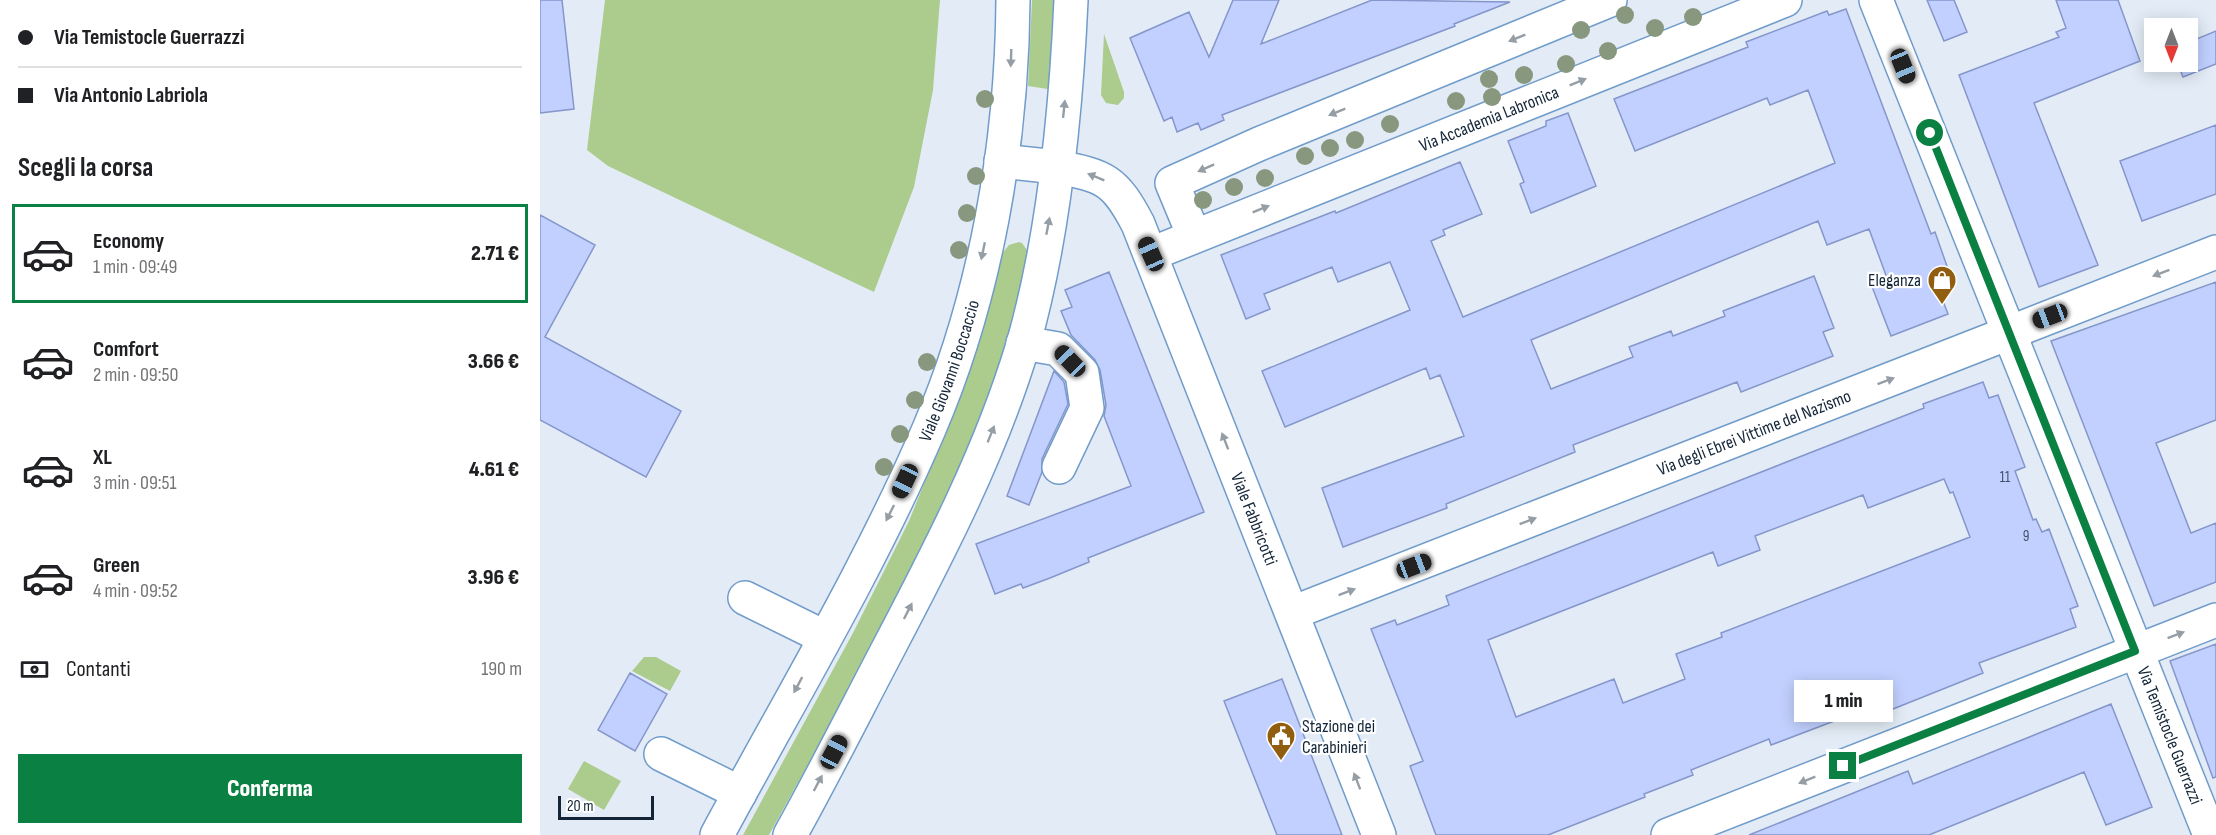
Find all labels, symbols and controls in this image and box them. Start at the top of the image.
north arrow [2144,18,2198,72]
map controls [2144,18,2198,72]
text: Via Temistocle Guerrazzi [54,24,244,51]
one-way arrow [1508,33,1526,43]
car [1888,46,1918,86]
one-way arrow [1007,49,1016,68]
one-way arrow [1570,77,1588,87]
text: Via Antonio Labriola [54,82,208,109]
street label: Via Accademia Labronica [1416,82,1562,156]
one-way arrow [1059,100,1069,119]
one-way arrow [1328,108,1346,117]
route start [1916,119,1943,146]
text: Scegli la corsa [18,152,153,184]
one-way arrow [1197,163,1214,172]
one-way arrow [1087,172,1105,182]
one-way arrow [1252,204,1270,213]
one-way arrow [1044,217,1053,236]
icon: car [21,227,75,281]
text: Economy [93,228,164,255]
car [1135,234,1167,274]
text: 2.71 € [471,240,519,267]
one-way arrow [978,242,988,260]
text: 1 min · 09:49 [93,255,177,279]
shop icon: Eleganza [1926,264,1958,306]
one-way arrow [2152,268,2170,278]
place label: Eleganza [1868,270,1921,291]
street label: Viale Giovanni Boccaccio [915,298,984,445]
car [2030,301,2070,331]
icon: car [21,335,75,389]
text: Comfort [93,336,159,363]
car [1051,342,1089,380]
text: 3.66 € [468,348,519,375]
text: 2 min · 09:50 [93,363,178,387]
one-way arrow [1877,376,1895,385]
street label: Via degli Ebrei Vittime del Nazismo [1654,386,1854,480]
one-way arrow [986,425,996,443]
one-way arrow [1220,432,1230,450]
icon: car [21,443,75,497]
text: XL [93,444,112,471]
text: 4.61 € [469,456,519,483]
car [889,461,921,501]
house number: 11 [2000,468,2011,487]
street label: Viale Fabbricotti [1226,470,1282,568]
text: 3 min · 09:51 [93,471,177,495]
one-way arrow [885,504,895,522]
one-way arrow [1519,516,1537,525]
house number: 9 [2023,527,2029,546]
icon: car [21,551,75,605]
car [1394,551,1434,581]
text: Green [93,552,140,579]
text: 3.96 € [468,564,519,591]
text: 4 min · 09:52 [93,579,178,603]
one-way arrow [1338,587,1356,597]
one-way arrow [903,602,913,619]
one-way arrow [2167,630,2185,640]
icon: cash [18,653,51,686]
text: Contanti [66,656,131,683]
text: 190 m [481,657,522,681]
street label: Via Temistocle Guerrazzi [2133,664,2207,808]
one-way arrow [793,677,803,694]
callout: 1 min [1794,679,1892,721]
text: 1 min [1824,689,1863,713]
place label: Stazione dei Carabinieri [1302,716,1375,758]
public building icon: Stazione dei Carabinieri [1265,720,1297,762]
car [818,732,850,772]
route end [1829,752,1856,779]
button: Conferma [18,754,522,823]
one-way arrow [1352,771,1362,789]
one-way arrow [813,775,823,792]
one-way arrow [1798,776,1816,785]
scale bar [558,793,654,820]
text: 20 m [567,797,594,816]

